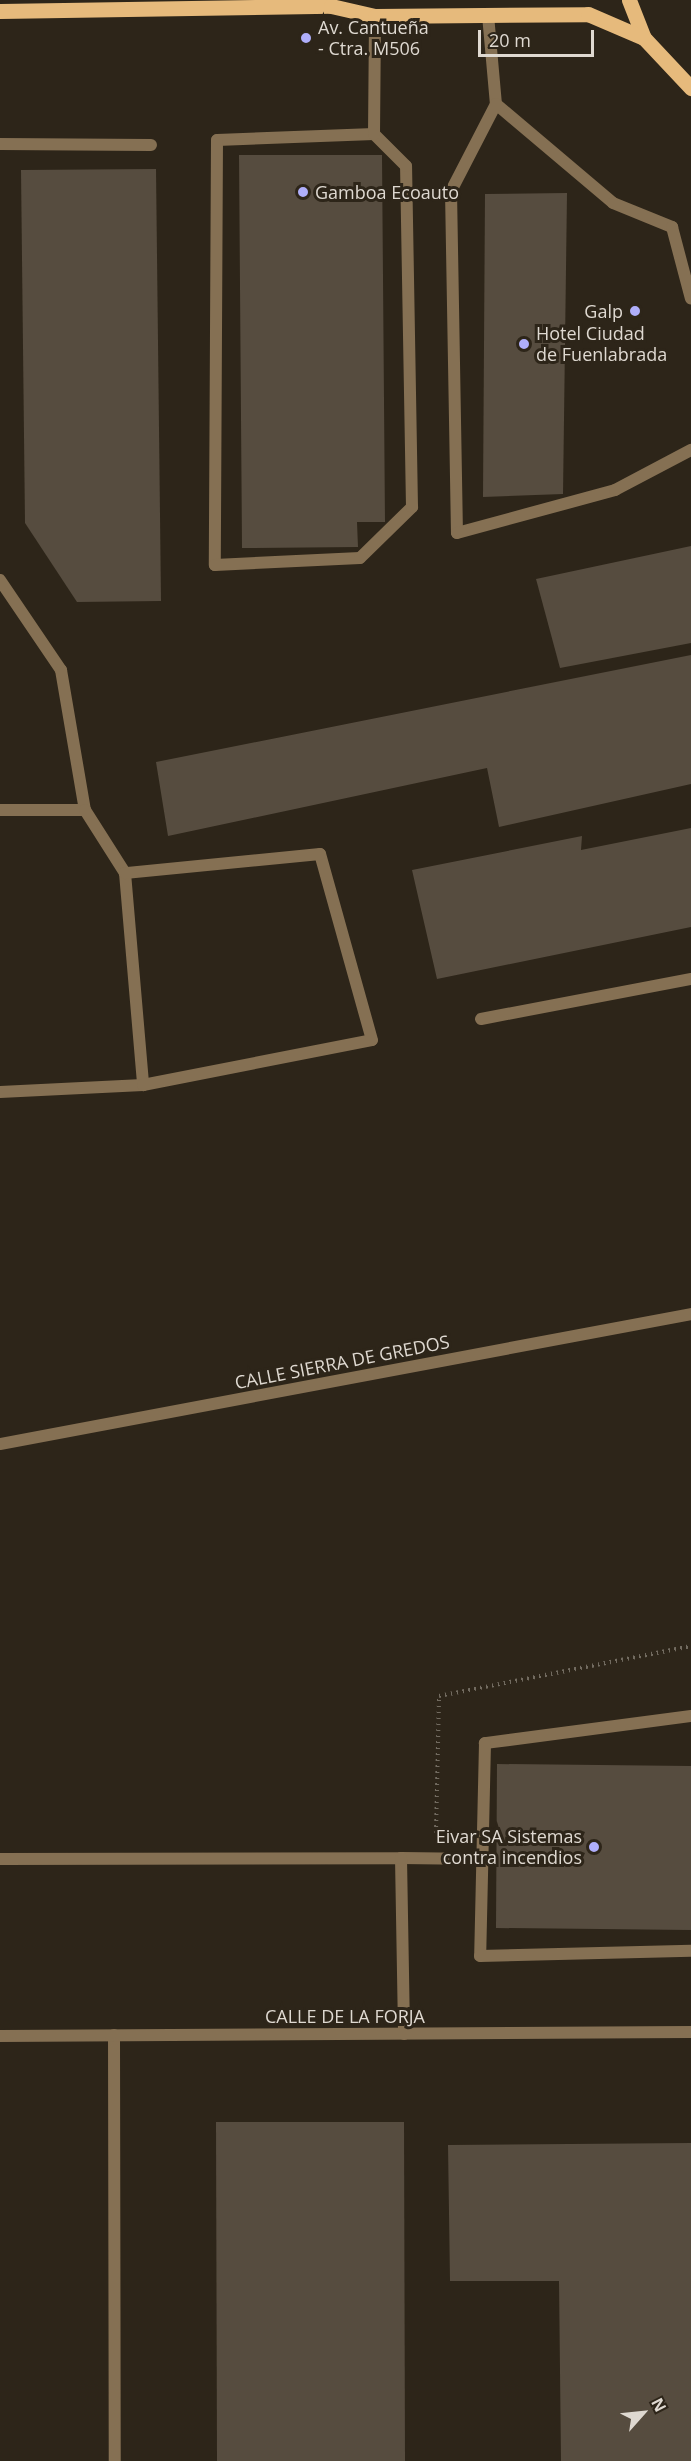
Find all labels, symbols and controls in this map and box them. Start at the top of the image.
place label: Av. Cantueña - Ctra. M506 [318,17,429,60]
scale bar [481,18,596,56]
text: 20 m [489,28,531,52]
marker: Av. Cantueña - Ctra. M506 [299,31,313,45]
place label: Gamboa Ecoauto [315,181,459,203]
marker: Gamboa Ecoauto [296,185,310,199]
place label: Galp [584,300,623,322]
marker: Galp [628,304,642,318]
place label: Hotel Ciudad de Fuenlabrada [536,323,667,366]
marker: Hotel Ciudad de Fuenlabrada [517,337,531,351]
street label: CALLE SIERRA DE GREDOS [233,1331,451,1393]
place label: Eivar SA Sistemas contra incendios [436,1826,582,1868]
marker: Eivar SA Sistemas contra incendios [587,1840,601,1854]
street label: CALLE DE LA FORJA [265,2005,425,2027]
north arrow [613,2383,673,2443]
text: N [646,2394,672,2416]

